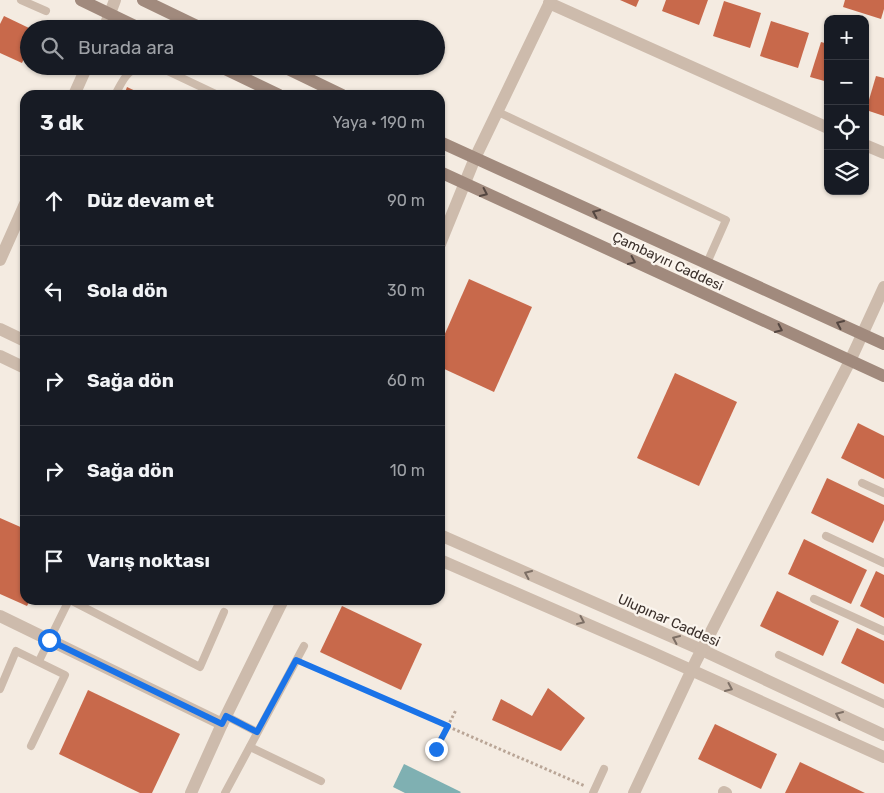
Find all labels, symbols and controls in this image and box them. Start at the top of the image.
map controls [824,15,869,195]
button: + [824,15,869,60]
search box [20,20,445,75]
icon: search [38,34,66,62]
text: Burada ara [78,36,174,59]
button: − [824,60,869,105]
button: locate [824,105,869,150]
text: 3 dk [40,110,84,135]
text: Yaya · 190 m [332,113,425,132]
button: layers [824,150,869,195]
one-way arrow [479,186,488,197]
icon: ahead [40,187,68,215]
text: Düz devam et [87,189,214,212]
text: 90 m [387,191,425,210]
one-way arrow [592,209,601,220]
street label: Çambayırı Caddesi [609,228,726,295]
one-way arrow [627,254,636,265]
icon: left [40,277,68,305]
text: Sola dön [87,279,168,302]
text: 30 m [387,281,425,300]
one-way arrow [836,319,845,330]
one-way arrow [774,322,783,333]
icon: right [40,367,68,395]
text: Sağa dön [87,369,174,392]
text: 60 m [387,371,425,390]
icon: right [40,457,68,485]
text: Sağa dön [87,459,174,482]
text: 10 m [390,461,425,480]
icon: arrive [40,547,68,575]
text: Varış noktası [87,549,210,572]
one-way arrow [524,569,533,580]
street label: Ulupınar Caddesi [615,590,723,651]
one-way arrow [576,615,585,626]
route start [38,629,61,652]
one-way arrow [672,635,681,646]
one-way arrow [724,681,733,692]
one-way arrow [835,711,844,722]
route end [425,738,448,761]

